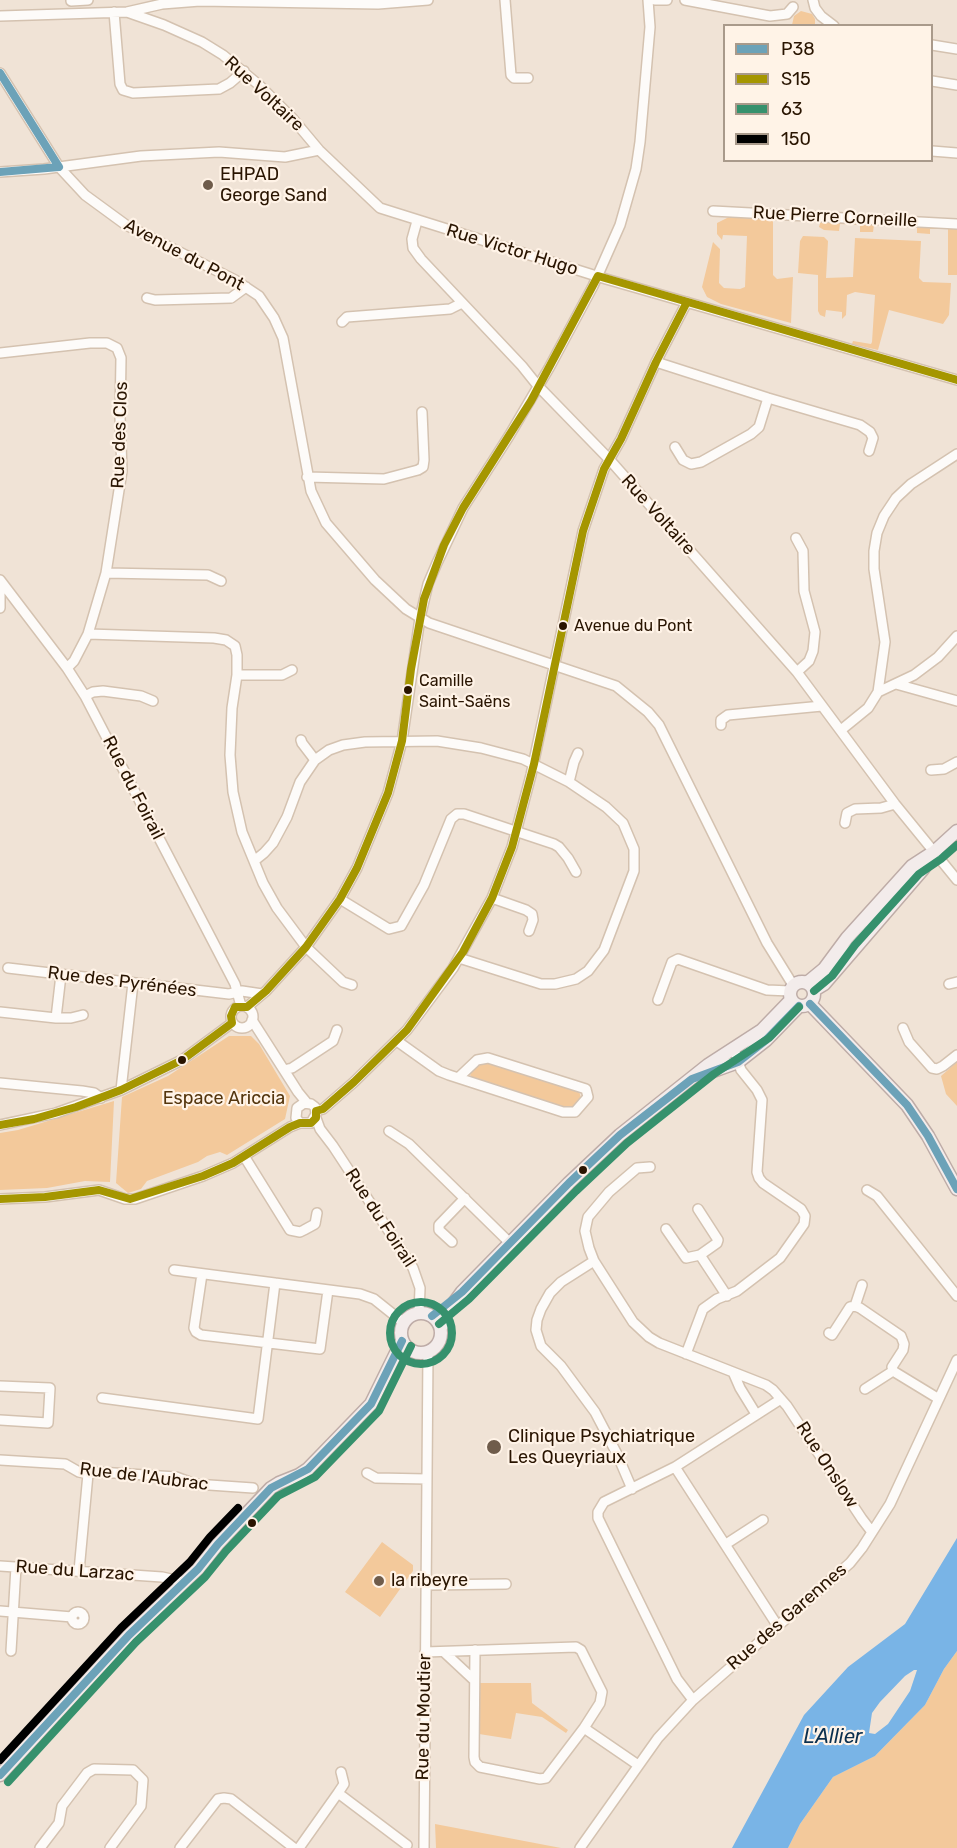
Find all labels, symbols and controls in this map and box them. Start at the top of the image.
legend [723,24,933,162]
text: P38 [781,38,815,60]
street label: Rue Voltaire [220,52,308,136]
text: S15 [781,68,811,90]
text: 63 [781,98,803,120]
text: 150 [781,128,811,150]
place label: EHPAD George Sand [220,164,327,207]
marker: EHPAD George Sand [201,178,215,192]
street label: Rue Pierre Corneille [752,202,918,232]
street label: Avenue du Pont [120,214,248,296]
street label: Rue Victor Hugo [444,220,580,280]
street label: Rue des Clos [107,381,133,489]
street label: Rue Voltaire [616,470,700,560]
place label: Avenue du Pont [574,616,692,636]
marker: Avenue du Pont [557,620,569,632]
place label: Camille Saint-Saëns [419,671,510,709]
marker: Camille Saint-Saëns [402,684,414,696]
street label: Rue du Foirail [98,733,168,843]
street label: Rue des Pyrénées [46,962,198,1002]
unlabelled marker [176,1054,188,1066]
park label: Espace Ariccia [163,1088,285,1110]
unlabelled marker [577,1164,589,1176]
street label: Rue du Foirail [340,1165,420,1271]
street label: Rue Onslow [791,1418,863,1512]
place label: Clinique Psychiatrique Les Queyriaux [508,1426,695,1468]
marker: Clinique Psychiatrique Les Queyriaux [485,1438,503,1456]
street label: Rue de l'Aubrac [78,1458,210,1496]
unlabelled marker [246,1517,258,1529]
street label: Rue du Larzac [15,1556,135,1586]
street label: Rue des Garennes [723,1559,851,1675]
place label: la ribeyre [391,1570,468,1592]
marker: la ribeyre [372,1574,386,1588]
street label: Rue du Moutier [412,1653,436,1781]
water label: L'Allier [804,1725,862,1749]

